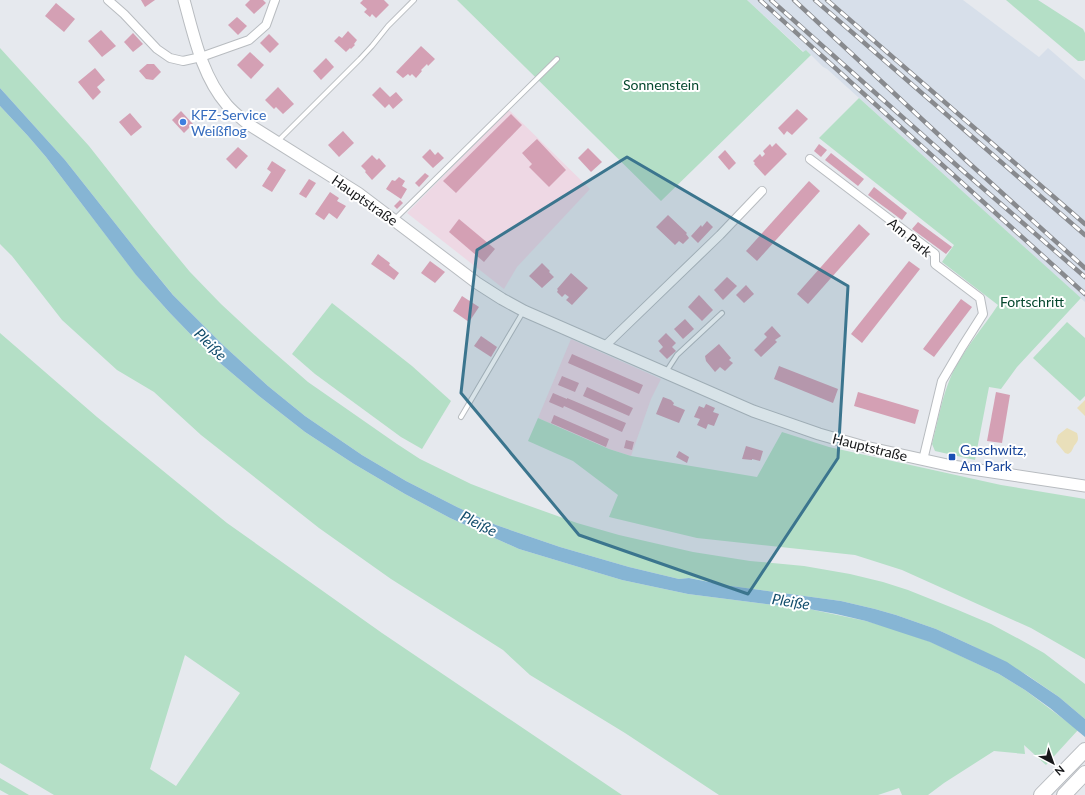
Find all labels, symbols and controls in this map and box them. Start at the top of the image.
park label: Sonnenstein [623,76,699,93]
place label: KFZ-Service Weißflog [191,106,266,139]
marker: KFZ-Service Weißflog [178,117,188,127]
street label: Hauptstraße [329,171,401,229]
street label: Am Park [885,214,936,261]
park label: Fortschritt [1000,293,1064,310]
water label: Pleiße [191,324,231,364]
street label: Hauptstraße [831,429,909,465]
place label: Gaschwitz, Am Park [960,441,1027,474]
marker: Gaschwitz, Am Park [947,452,957,462]
water label: Pleiße [458,506,500,540]
water label: Pleiße [771,589,811,613]
north arrow [1033,743,1073,783]
text: N [1052,763,1067,779]

